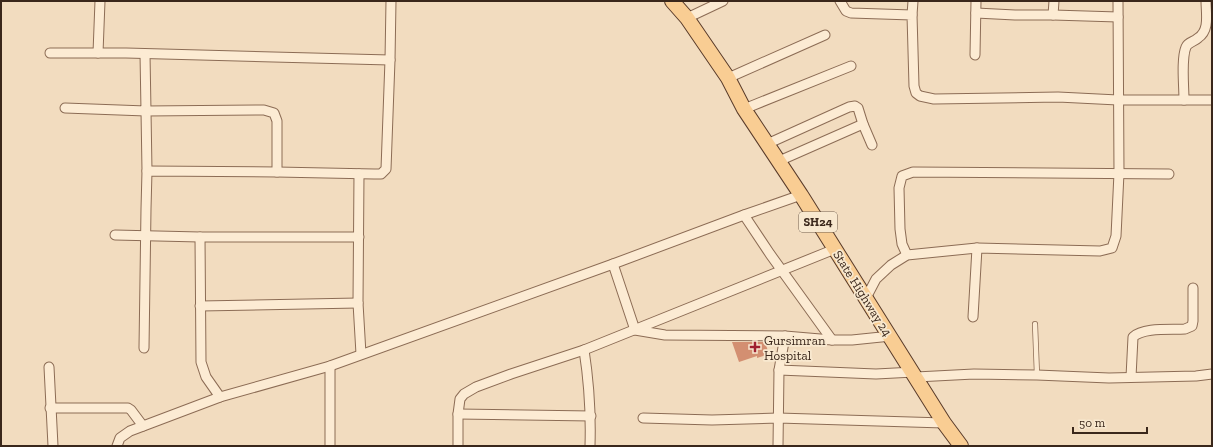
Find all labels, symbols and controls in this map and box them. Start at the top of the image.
road number: SH24 [799,212,837,232]
street label: State Highway 24 [830,248,895,339]
place label: Gursimran Hospital [764,333,826,363]
marker: Gursimran Hospital [749,341,761,353]
scale bar [1073,409,1147,435]
text: 50 m [1079,416,1106,430]

